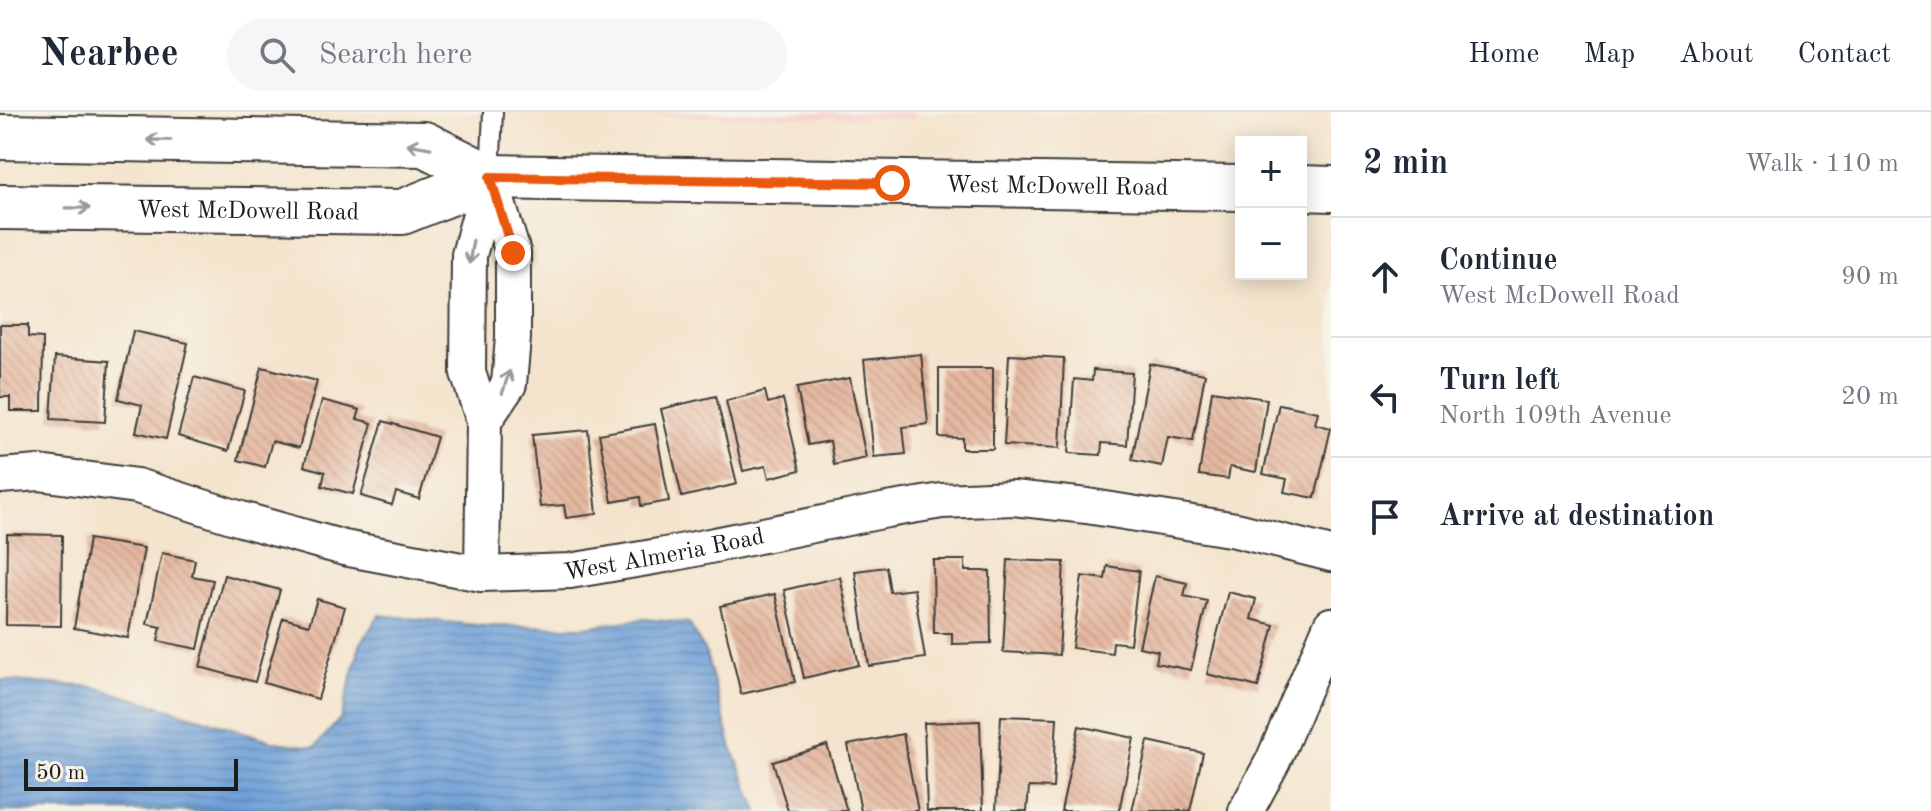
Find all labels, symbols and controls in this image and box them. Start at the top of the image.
search box [227,19,787,91]
icon: search [255,33,299,77]
text: Nearbee [40,36,179,74]
text: Search here [319,40,472,70]
text: Home [1468,41,1539,69]
text: Map [1583,41,1635,69]
text: About [1679,41,1754,69]
text: Contact [1798,41,1891,69]
one-way arrow [146,132,173,147]
map controls [1235,136,1307,280]
button: + [1235,136,1307,208]
one-way arrow [406,138,432,153]
text: 2 min [1363,147,1448,181]
text: Walk · 110 m [1745,151,1899,177]
route start [874,165,910,201]
street label: West McDowell Road [946,174,1169,201]
street label: West McDowell Road [137,199,359,225]
one-way arrow [64,200,91,216]
button: − [1235,208,1307,280]
route end [495,235,531,271]
one-way arrow [463,239,478,264]
text: Continue [1439,246,1558,276]
icon: ahead [1363,255,1407,299]
text: 90 m [1841,264,1899,290]
text: West McDowell Road [1439,283,1680,309]
text: Turn left [1439,366,1560,396]
one-way arrow [499,370,514,395]
icon: left [1363,375,1407,419]
text: 20 m [1841,384,1899,410]
text: North 109th Avenue [1439,403,1671,429]
icon: arrive [1363,495,1407,539]
text: Arrive at destination [1439,502,1714,532]
street label: West Almeria Road [562,525,767,586]
scale bar [24,755,238,791]
text: 50 m [36,762,85,784]

